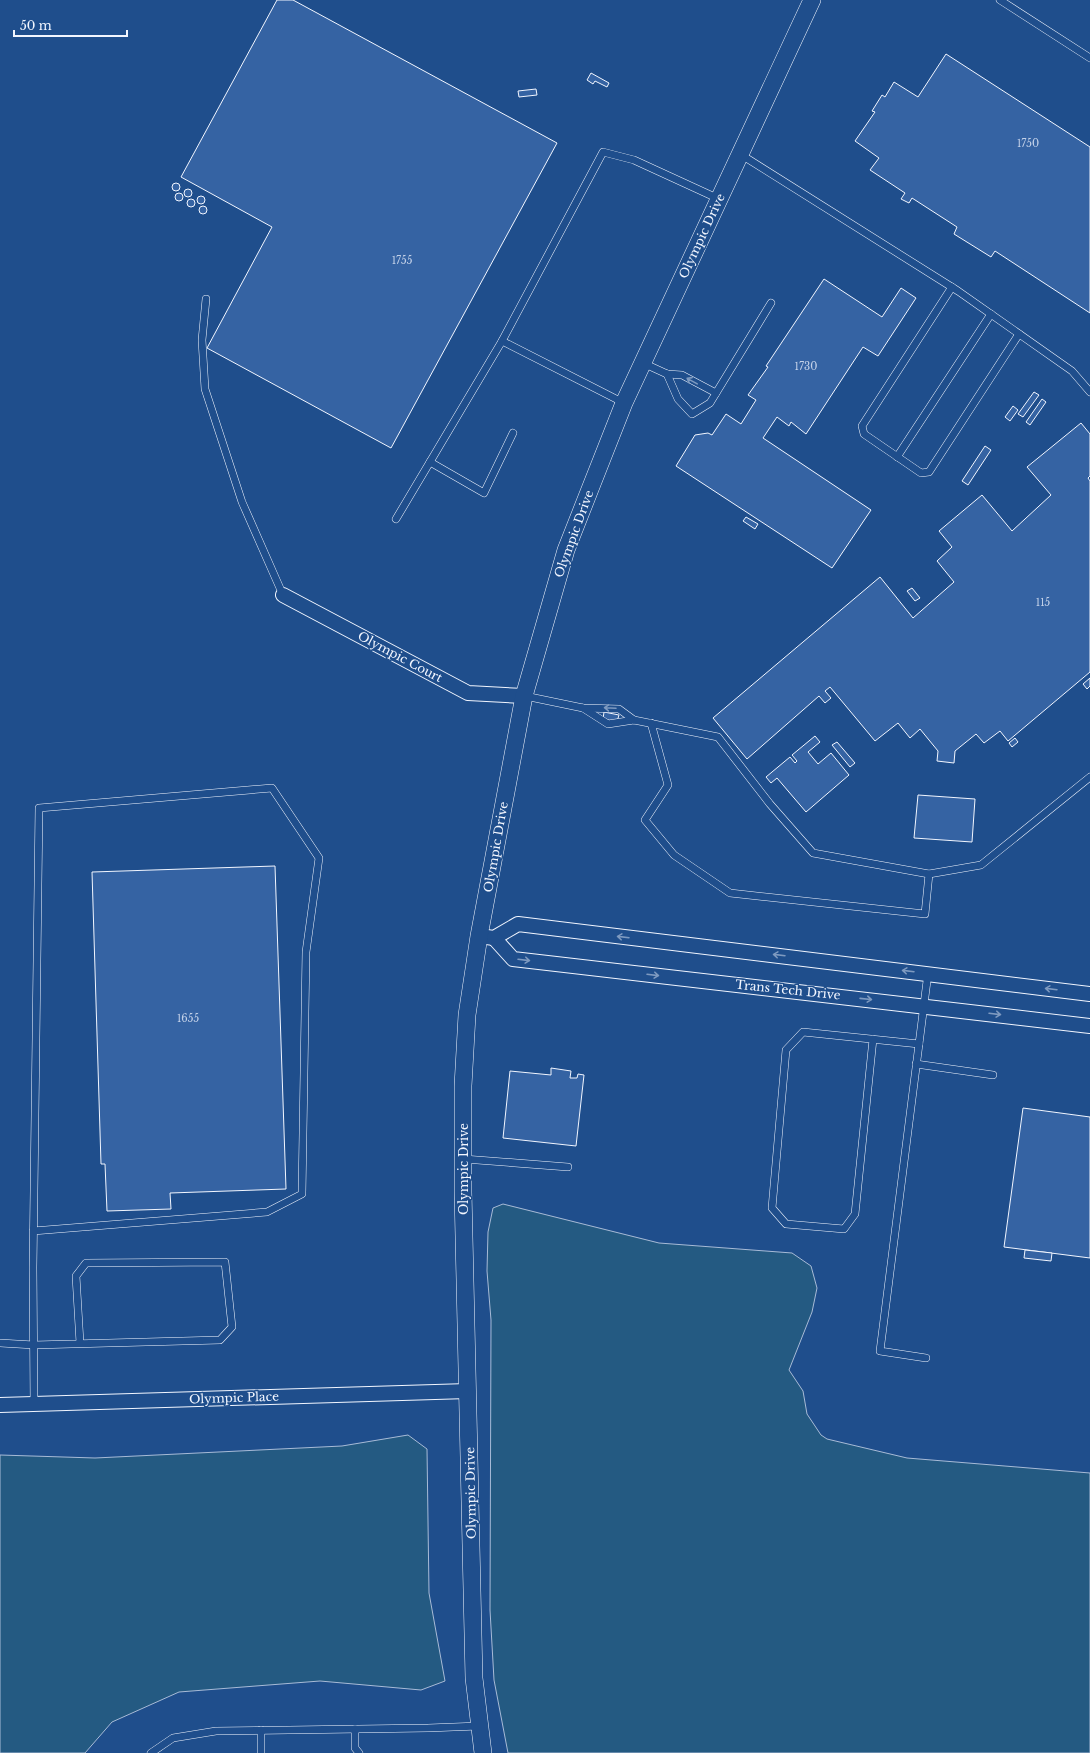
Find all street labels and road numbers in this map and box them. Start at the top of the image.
street label: Olympic Drive [675,191,728,281]
street label: Olympic Drive [551,488,596,580]
street label: Olympic Court [355,628,445,685]
street label: Olympic Drive [480,800,511,894]
street label: Trans Tech Drive [735,977,841,1002]
street label: Olympic Drive [456,1123,471,1215]
street label: Olympic Place [189,1388,279,1407]
street label: Olympic Drive [462,1447,479,1539]

